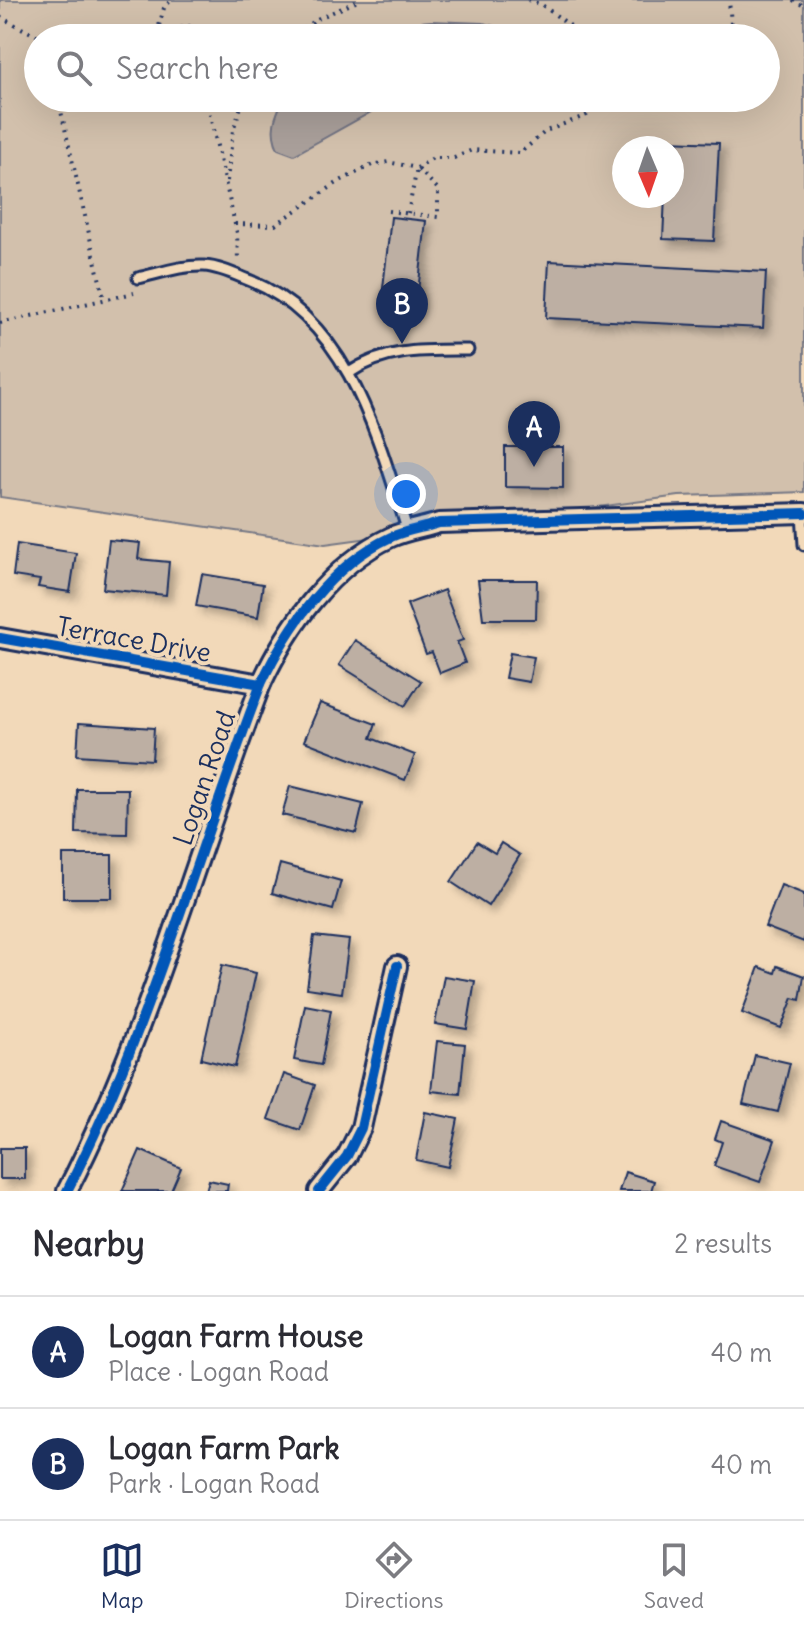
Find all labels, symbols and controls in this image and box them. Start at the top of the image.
search box [24,24,780,112]
icon: search [52,46,96,90]
text: Search here [116,49,279,87]
north arrow [612,136,684,208]
pin: B [376,278,428,344]
pin: A [508,401,560,467]
your location [386,474,426,514]
street label: Terrace Drive [54,609,214,669]
street label: Logan Road [166,706,242,850]
text: Nearby [32,1222,145,1265]
text: 2 results [674,1227,772,1260]
text: Logan Farm House [108,1317,363,1355]
text: A [50,1336,66,1369]
text: 40 m [711,1336,772,1369]
text: Place · Logan Road [108,1355,329,1388]
text: Logan Farm Park [108,1429,340,1467]
text: B [49,1448,67,1481]
text: 40 m [711,1448,772,1481]
text: Park · Logan Road [108,1467,320,1500]
tab: Map [100,1538,144,1614]
tab: Directions [344,1538,444,1614]
tab: Saved [644,1538,704,1614]

